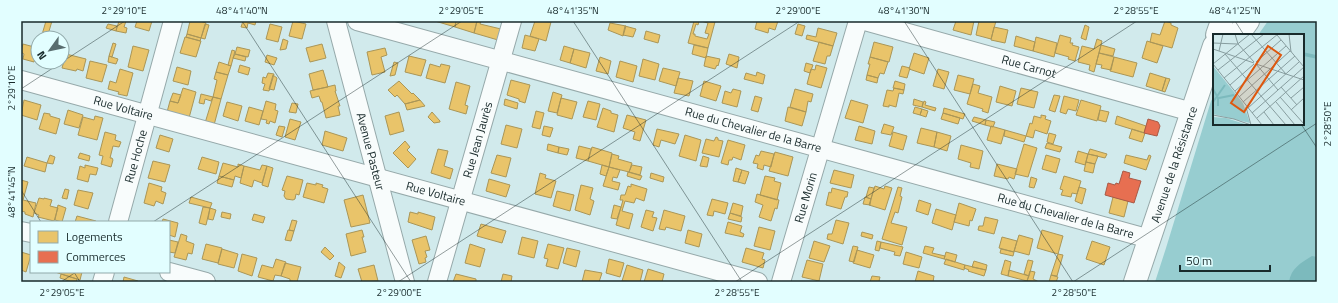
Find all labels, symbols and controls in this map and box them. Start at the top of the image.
text: 2°29'10"E [102,3,147,18]
text: 48°41'40"N [216,3,268,18]
text: 2°29'05"E [439,3,484,18]
text: 48°41'35"N [547,3,599,18]
text: 2°29'00"E [776,3,821,18]
text: 48°41'30"N [878,3,930,18]
text: 2°28'55"E [1114,3,1159,18]
text: 48°41'25"N [1209,3,1261,18]
north arrow [30,30,70,70]
inset map [1213,34,1304,125]
text: N [33,48,50,63]
street label: Rue Carnot [999,49,1059,83]
text: 2°29'10"E [4,65,19,110]
street label: Rue Voltaire [91,90,155,125]
street label: Rue Jean Jaurès [457,99,497,180]
text: 2°28'50"E [1320,101,1335,146]
street label: Rue du Chevalier de la Barre [683,102,824,157]
street label: Avenue de la Résistance [1146,103,1202,225]
street label: Avenue Pasteur [352,110,390,192]
street label: Rue Hoche [119,127,152,185]
text: 48°41'45"N [4,166,19,218]
street label: Rue Morin [789,170,822,225]
street label: Rue Voltaire [404,176,468,210]
street label: Rue du Chevalier de la Barre [995,188,1136,243]
legend [30,221,170,273]
text: Logements [66,227,123,246]
text: Commerces [66,247,126,266]
scale bar [1180,247,1270,273]
text: 50 m [1186,251,1212,270]
text: 2°29'05"E [40,285,85,300]
text: 2°29'00"E [377,285,422,300]
text: 2°28'55"E [715,285,760,300]
text: 2°28'50"E [1052,285,1097,300]

